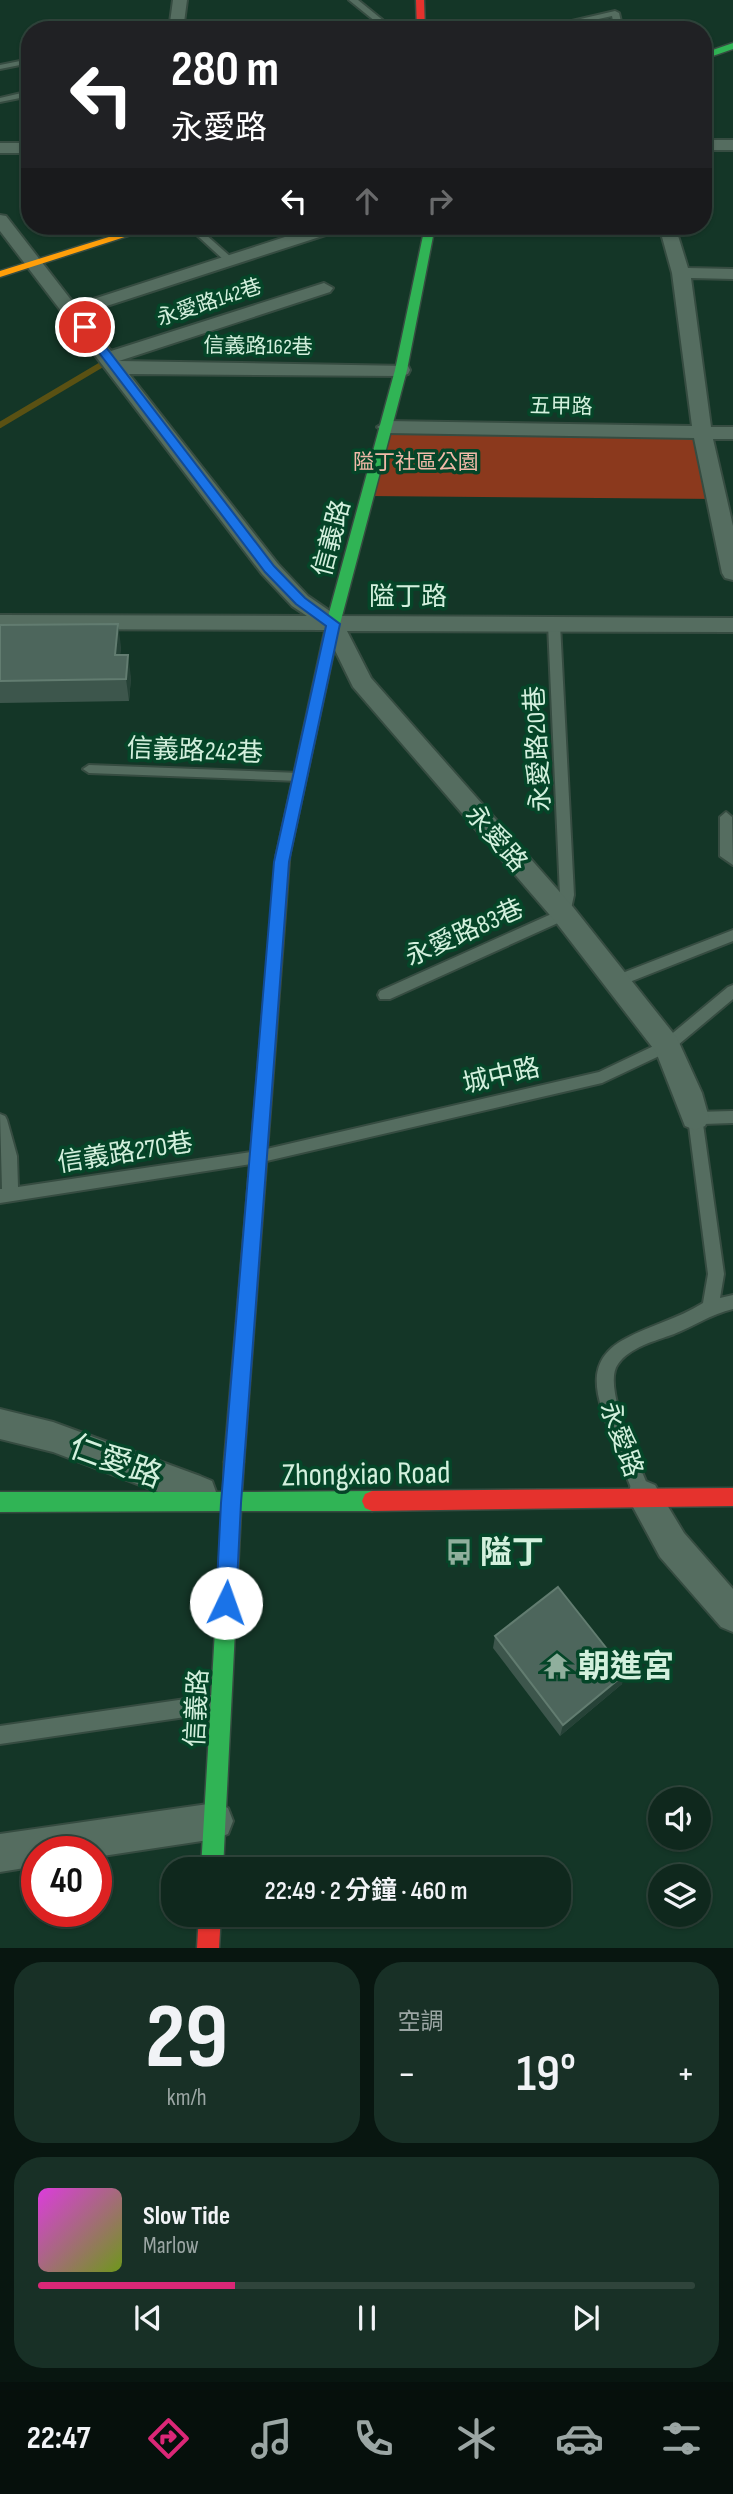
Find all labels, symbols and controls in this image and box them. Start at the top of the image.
text: 280 m [171,41,279,100]
icon: left [56,49,147,140]
text: 永愛路 [171,109,267,148]
icon: left [275,182,313,220]
icon: ahead [348,182,386,220]
icon: right [421,182,459,220]
street label: 永愛路142巷 [154,274,265,331]
pin [55,297,115,357]
icon: arrive [66,308,104,346]
street label: 信義路162巷 [203,333,313,360]
street label: 五甲路 [529,393,593,420]
park label: 隘丁社區公園 [353,450,479,475]
street label: 信義路 [307,497,358,580]
street label: 隘丁路 [369,582,447,613]
street label: 永愛路20巷 [520,685,557,813]
street label: 信義路242巷 [126,734,264,769]
street label: 永愛路 [459,799,533,879]
street label: 永愛路83巷 [401,894,529,973]
street label: 城中路 [460,1053,543,1100]
street label: 信義路270巷 [55,1127,195,1179]
street label: 永愛路 [593,1398,648,1481]
street label: 仁愛路 [64,1428,167,1497]
street label: Zhongxiao Road [281,1454,451,1495]
place label: 隘丁 [480,1534,544,1573]
bus stop icon: 隘丁 [444,1537,474,1567]
position arrow [189,1566,263,1640]
place label: 朝進宮 [578,1648,674,1687]
temple icon: 朝進宮 [542,1651,572,1681]
street label: 信義路 [180,1668,215,1748]
map controls [648,1787,711,1927]
button: sound [648,1787,711,1850]
speed limit sign: 40 [21,1836,112,1927]
button: layers [648,1864,711,1927]
text: 22:49 · 2 分鐘 · 460 m [265,1876,467,1907]
text: 29 [145,1984,228,2093]
text: 空調 [398,2008,444,2036]
text: 19° [517,2043,576,2106]
text: − [398,2052,416,2097]
text: + [676,2052,695,2097]
text: km/h [167,2084,207,2112]
text: Slow Tide [143,2201,230,2232]
text: Marlow [143,2232,199,2260]
icon: previous [129,2299,167,2337]
icon: pause [348,2299,386,2337]
icon: next [567,2299,605,2337]
icon: directions [144,2414,193,2463]
icon: music [247,2414,296,2463]
icon: phone [349,2414,398,2463]
icon: climate [452,2414,501,2463]
icon: car [555,2414,604,2463]
icon: filters [657,2414,706,2463]
text: 22:47 [27,2419,90,2458]

